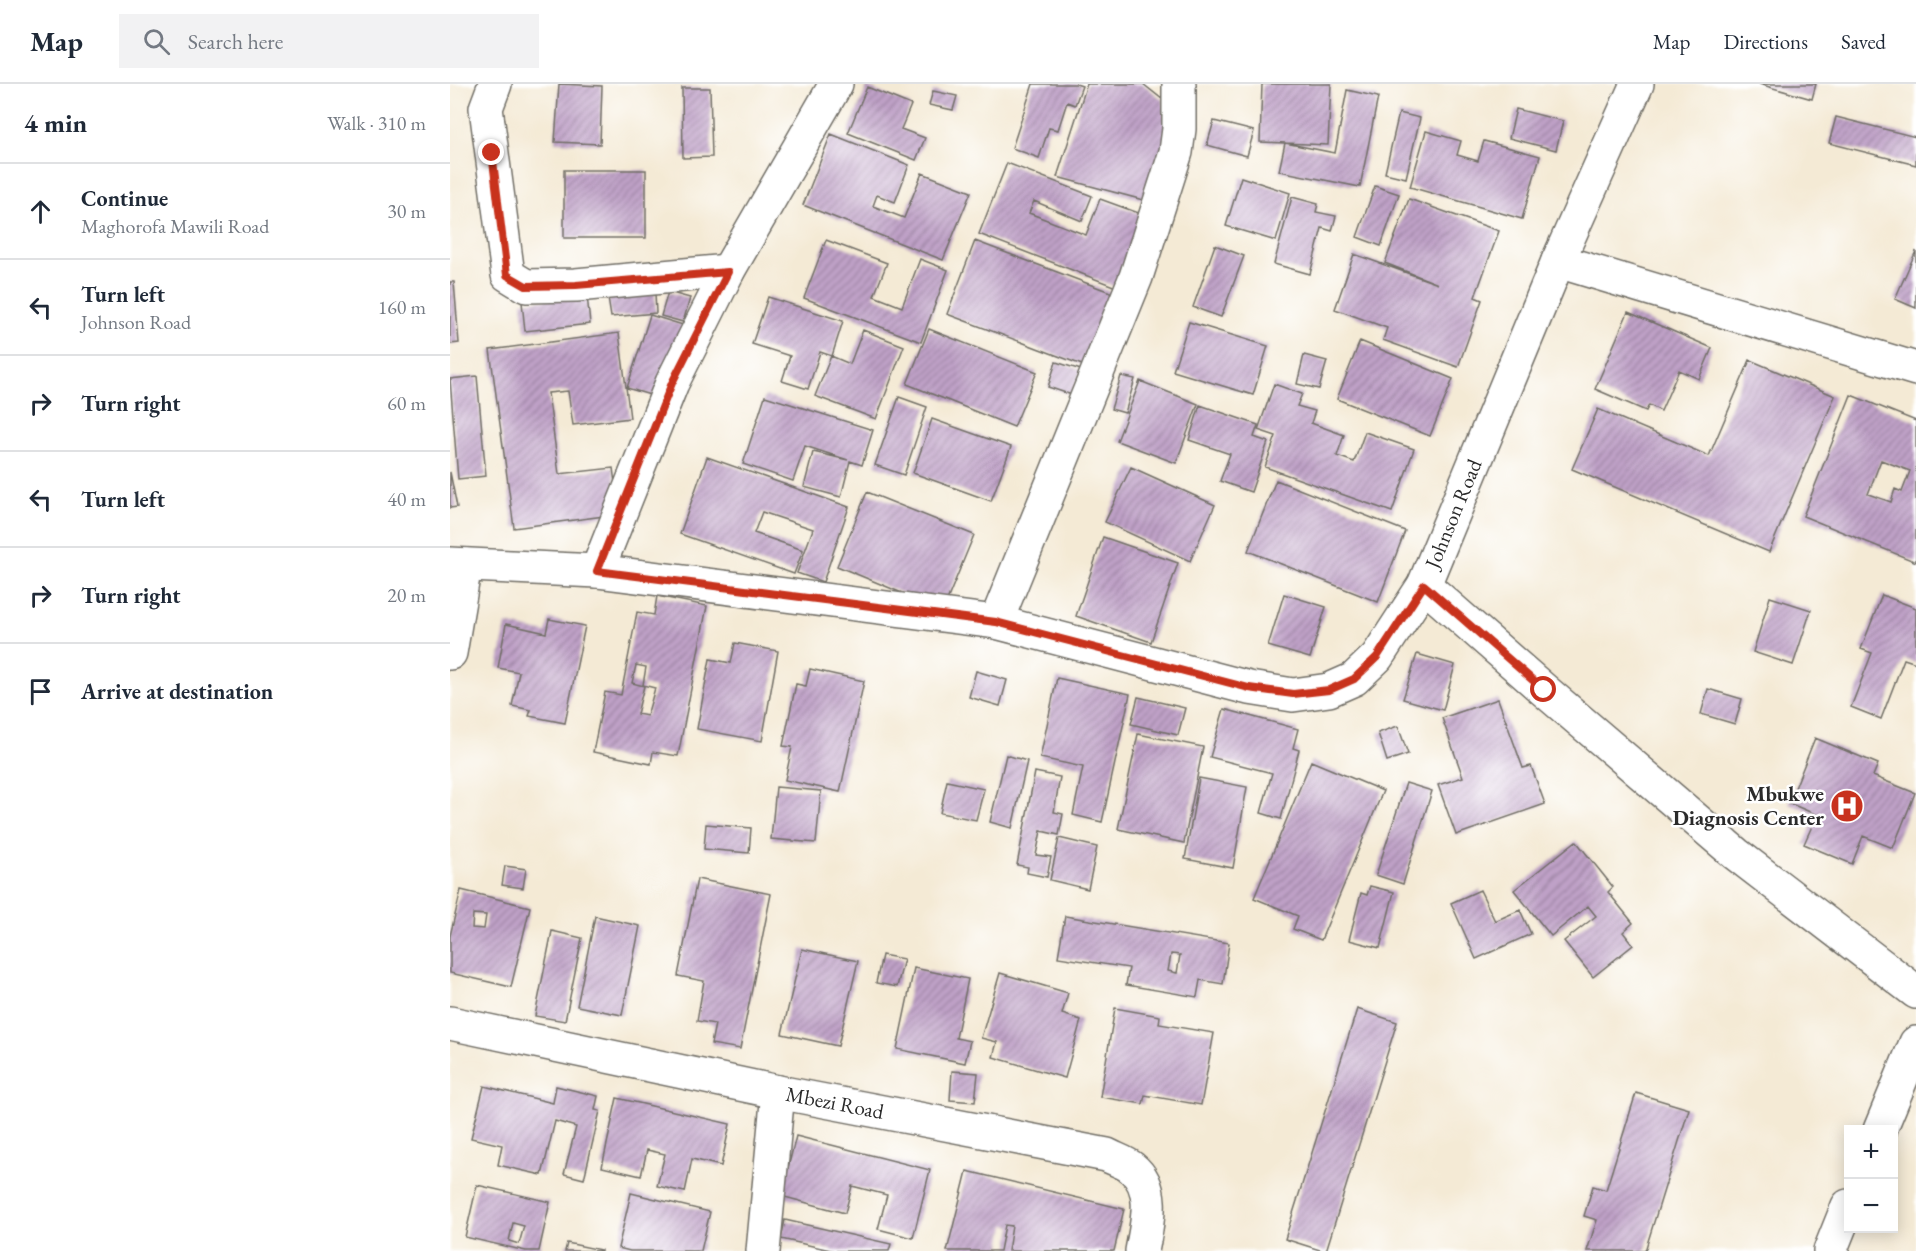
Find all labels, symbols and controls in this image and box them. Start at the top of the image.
search box [119,14,539,68]
text: Map [30,23,83,59]
icon: search [140,25,173,58]
text: Search here [188,27,283,56]
text: Map [1653,28,1690,55]
text: Directions [1723,28,1808,55]
text: Saved [1841,28,1886,55]
text: 4 min [24,106,87,140]
text: Walk · 310 m [327,110,426,136]
route end [478,139,504,165]
text: Continue [81,184,168,213]
icon: ahead [24,195,57,228]
text: 30 m [387,198,426,224]
text: Maghorofa Mawili Road [81,213,269,239]
text: Turn left [81,280,165,309]
icon: left [24,291,57,324]
text: 160 m [378,294,426,320]
text: Johnson Road [81,309,191,335]
icon: right [24,387,57,420]
text: Turn right [81,389,180,418]
text: 60 m [387,390,426,416]
street label: Johnson Road [1418,455,1488,574]
icon: left [24,483,57,516]
text: Turn left [81,485,165,514]
text: 40 m [387,486,426,512]
icon: right [24,579,57,612]
text: Turn right [81,581,180,610]
text: 20 m [387,582,426,608]
icon: arrive [24,675,57,708]
route start [1530,676,1556,702]
text: Arrive at destination [81,677,273,706]
place label: Mbukwe Diagnosis Center [1673,780,1824,831]
hospital icon: Mbukwe Diagnosis Center [1829,788,1865,824]
street label: Mbezi Road [784,1080,887,1125]
map controls [1844,1125,1898,1233]
button: + [1844,1125,1898,1179]
button: − [1844,1179,1898,1233]

